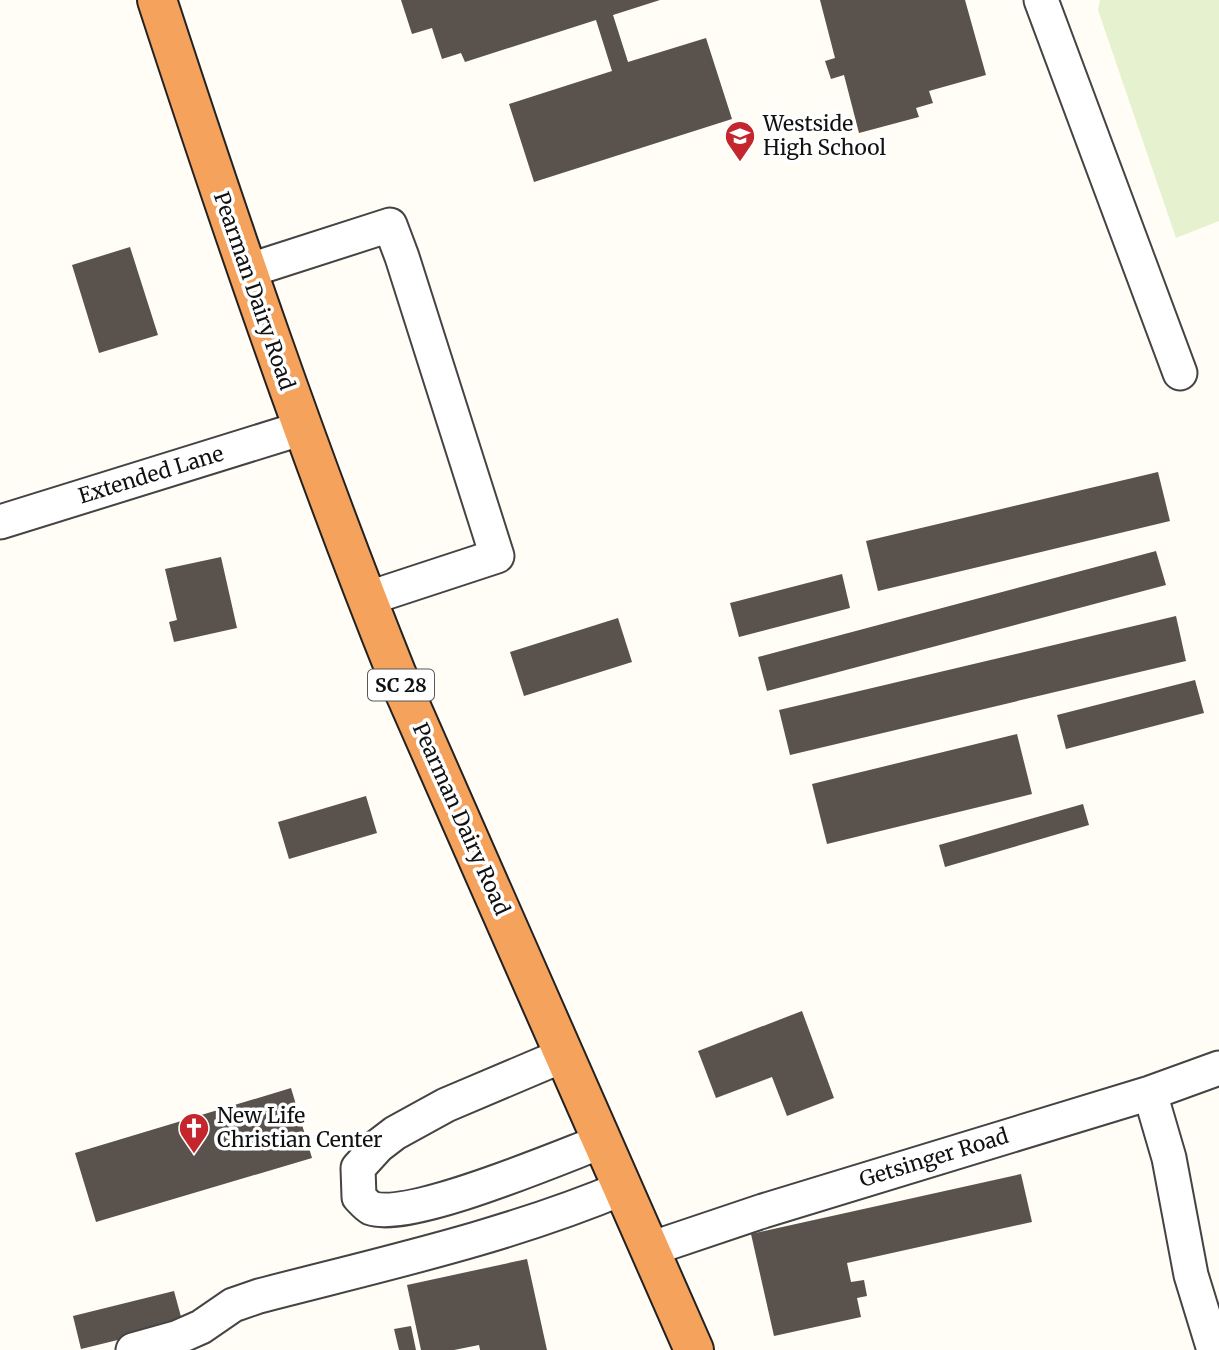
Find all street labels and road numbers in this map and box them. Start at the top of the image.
street label: Pearman Dairy Road [208,188,301,394]
street label: Extended Lane [75,440,227,509]
road number: SC 28 [368,670,434,700]
street label: Pearman Dairy Road [407,718,516,919]
street label: Getsinger Road [856,1122,1012,1193]

